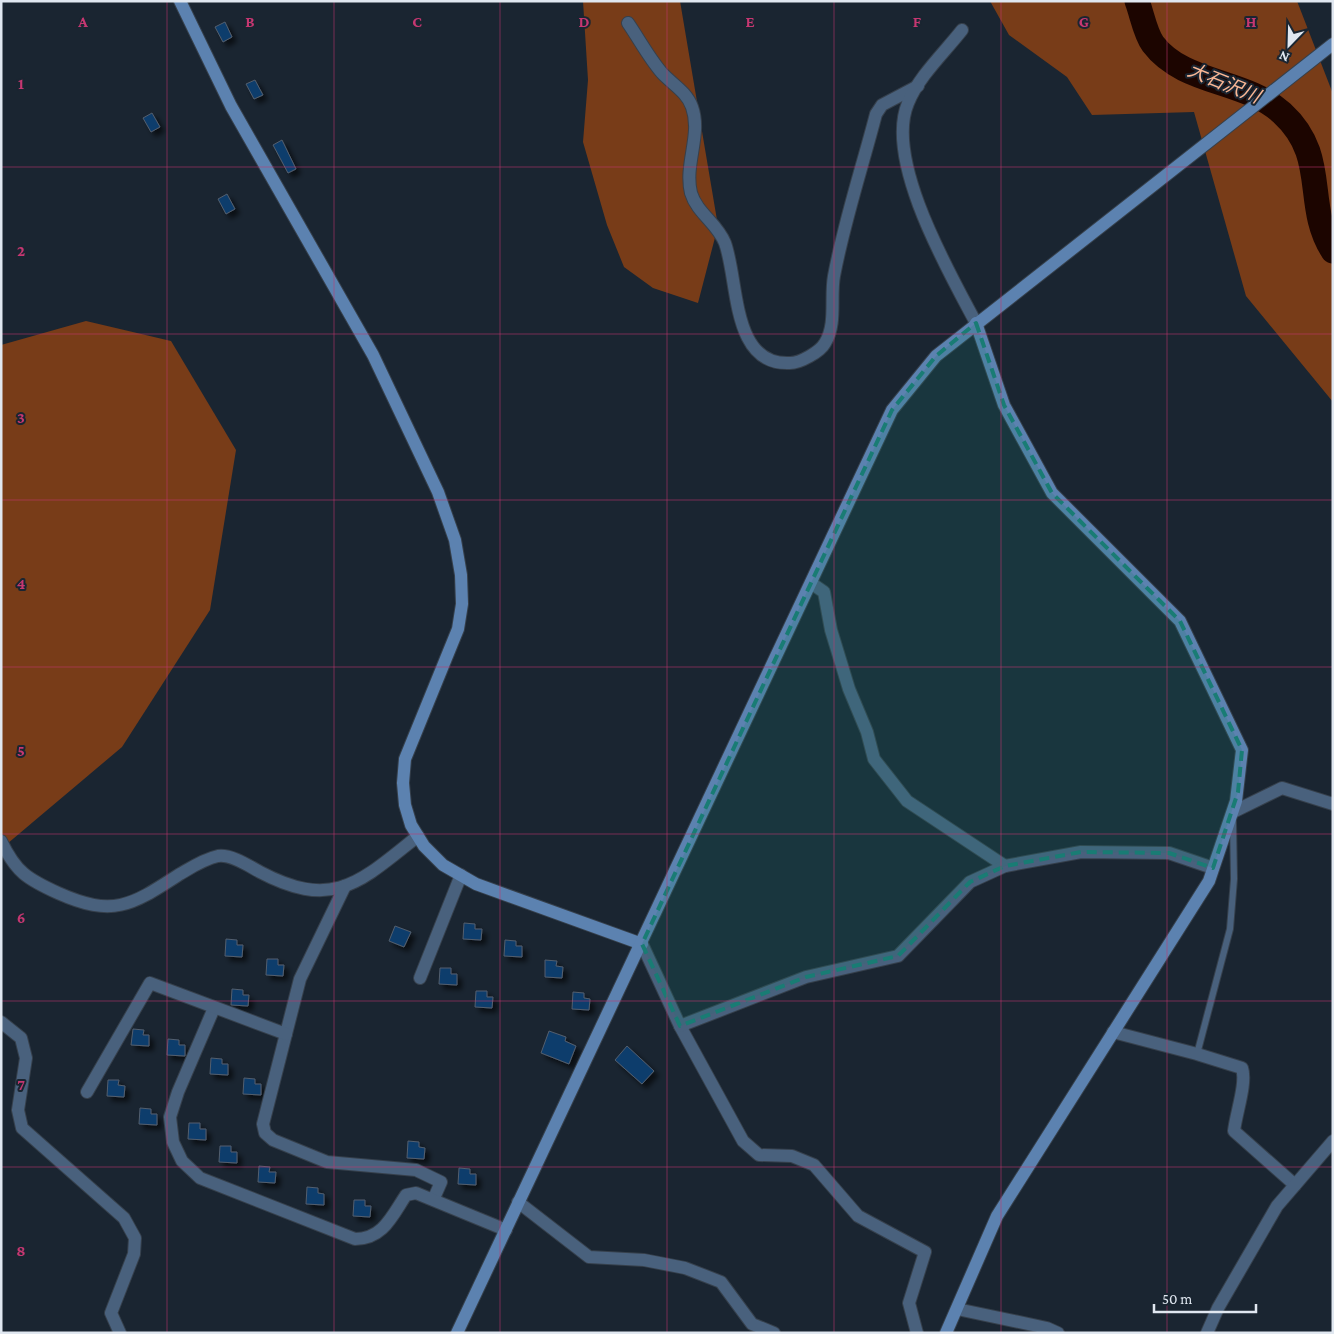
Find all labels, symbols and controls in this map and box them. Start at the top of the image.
text: A [77,13,88,30]
text: B [245,13,255,30]
text: C [412,13,422,30]
text: D [578,13,590,30]
text: E [745,13,755,30]
text: F [913,13,922,30]
text: G [1079,13,1089,30]
text: H [1246,13,1257,30]
north arrow [1264,20,1314,70]
text: N [1276,48,1291,66]
water label: 大石沢川 [1185,59,1265,108]
text: 1 [18,75,24,92]
text: 2 [17,242,25,259]
text: 3 [17,409,25,426]
text: 4 [17,575,26,592]
text: 5 [17,742,25,759]
text: 6 [17,909,25,926]
text: 7 [17,1076,25,1093]
text: 8 [16,1242,26,1259]
scale bar [1154,1282,1256,1314]
text: 50 m [1162,1291,1192,1307]

